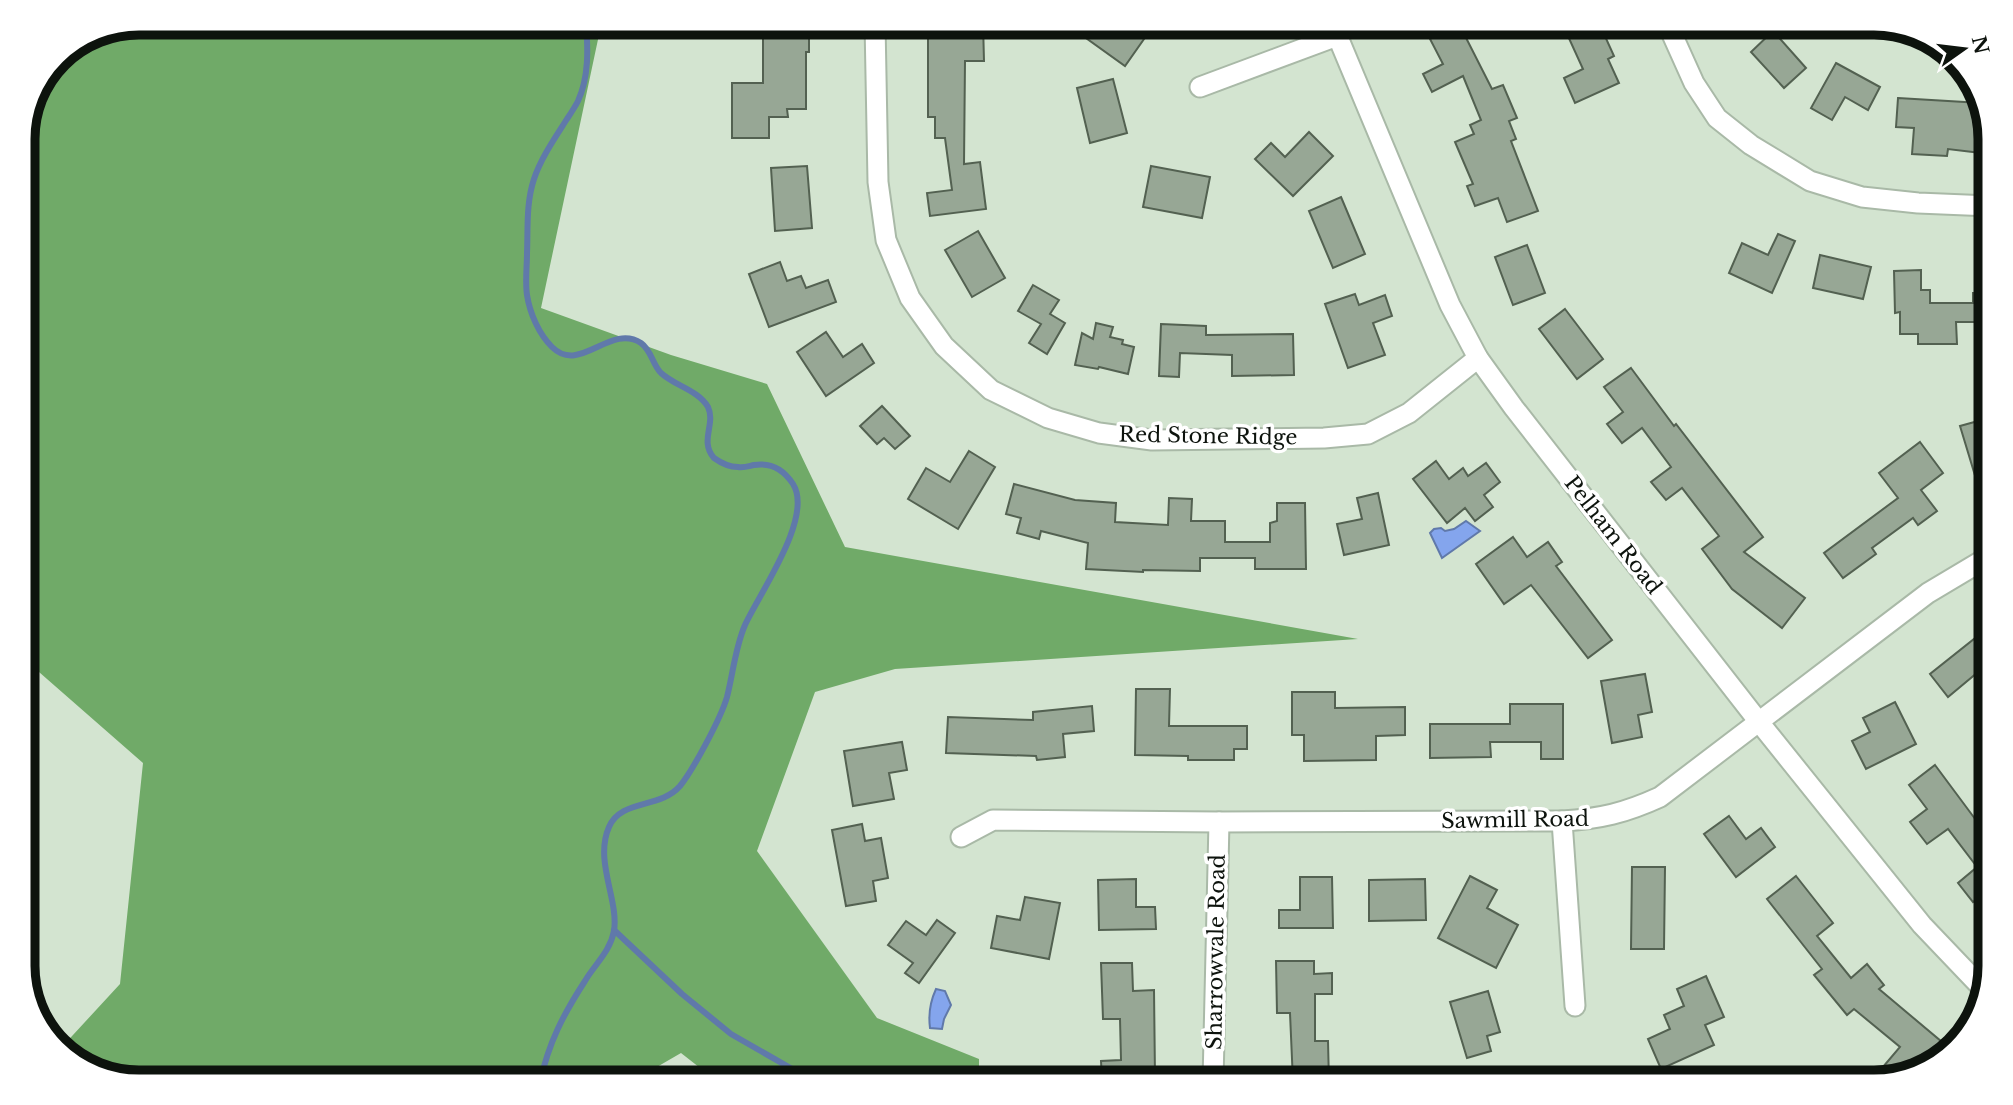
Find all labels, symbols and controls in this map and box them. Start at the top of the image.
north arrow [1929,14,1999,84]
text: N [1967,34,1993,57]
street label: Red Stone Ridge [1118,421,1298,451]
street label: Pelham Road [1559,471,1667,599]
street label: Sawmill Road [1441,806,1589,834]
street label: Sharrowvale Road [1201,854,1231,1050]

